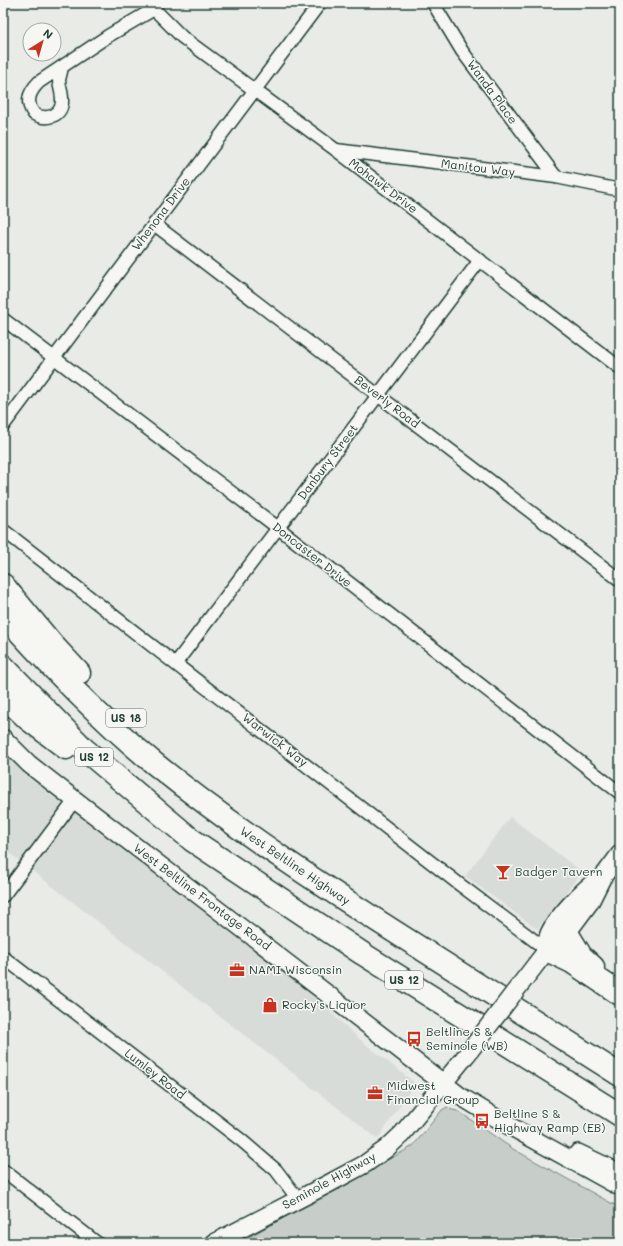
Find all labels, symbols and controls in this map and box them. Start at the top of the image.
north arrow [22,22,62,62]
text: N [40,25,56,42]
street label: Wanda Place [464,56,522,127]
street label: Mohawk Drive [346,154,421,216]
street label: Manitou Way [440,155,516,179]
street label: Whenona Drive [127,173,193,253]
street label: Beverly Road [352,371,424,431]
street label: Danbury Street [293,420,361,503]
street label: Doncaster Drive [270,518,356,590]
road number: US 18 [106,709,146,727]
street label: Warwick Way [240,709,312,770]
road number: US 12 [75,748,113,766]
street label: West Beltline Highway [237,822,354,908]
street label: West Beltline Frontage Road [131,839,275,953]
bar icon: Badger Tavern [494,863,512,881]
place label: Badger Tavern [515,863,602,879]
office icon: NAMI Wisconsin [228,961,246,979]
place label: NAMI Wisconsin [249,961,342,977]
road number: US 12 [385,971,423,989]
shop icon: Rocky's Liquor [261,996,279,1014]
place label: Rocky's Liquor [282,996,366,1012]
place label: Beltline S & Seminole (WB) [426,1023,508,1053]
bus stop icon: Beltline S & Seminole (WB) [405,1030,423,1048]
street label: Lumley Road [122,1044,190,1102]
place label: Midwest Financial Group [387,1077,479,1107]
office icon: Midwest Financial Group [366,1084,384,1102]
place label: Beltline S & Highway Ramp (EB) [494,1105,605,1135]
bus stop icon: Beltline S & Highway Ramp (EB) [473,1112,491,1130]
street label: Seminole Highway [279,1148,378,1212]

